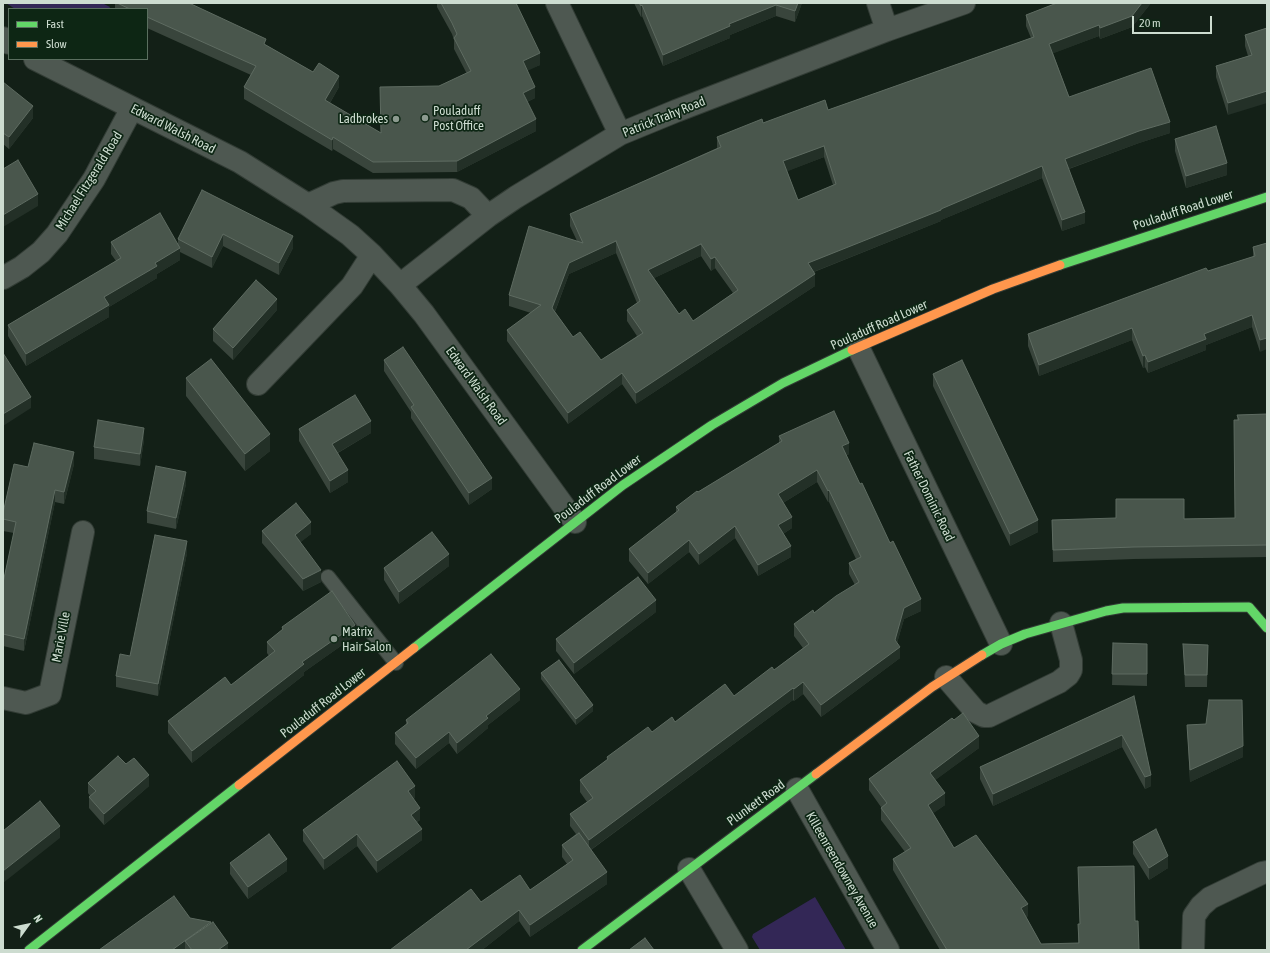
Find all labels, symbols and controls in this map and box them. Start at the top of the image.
legend [8,8,148,60]
scale bar [1134,8,1214,34]
text: 20 m [1139,16,1161,30]
text: Fast [46,17,64,31]
text: Slow [46,37,67,51]
street label: Patrick Trahy Road [620,93,708,141]
street label: Edward Walsh Road [128,101,218,157]
place label: Pouladuff Post Office [433,103,484,134]
place label: Ladbrokes [339,111,388,127]
marker: Pouladuff Post Office [420,113,430,123]
marker: Ladbrokes [391,114,401,124]
street label: Michael Fitzgerald Road [52,129,126,233]
street label: Pouladuff Road Lower [1131,186,1235,234]
street label: Pouladuff Road Lower [828,297,930,353]
street label: Edward Walsh Road [442,344,510,428]
street label: Father Dominic Road [900,448,958,544]
street label: Pouladuff Road Lower [552,451,644,527]
street label: Marie Ville [48,610,74,664]
place label: Matrix Hair Salon [342,624,391,655]
marker: Matrix Hair Salon [329,634,339,644]
street label: Pouladuff Road Lower [277,665,369,741]
street label: Plunkett Road [724,777,788,829]
street label: Killeenreendowney Avenue [802,809,882,931]
north arrow [8,905,48,945]
text: N [31,912,45,924]

